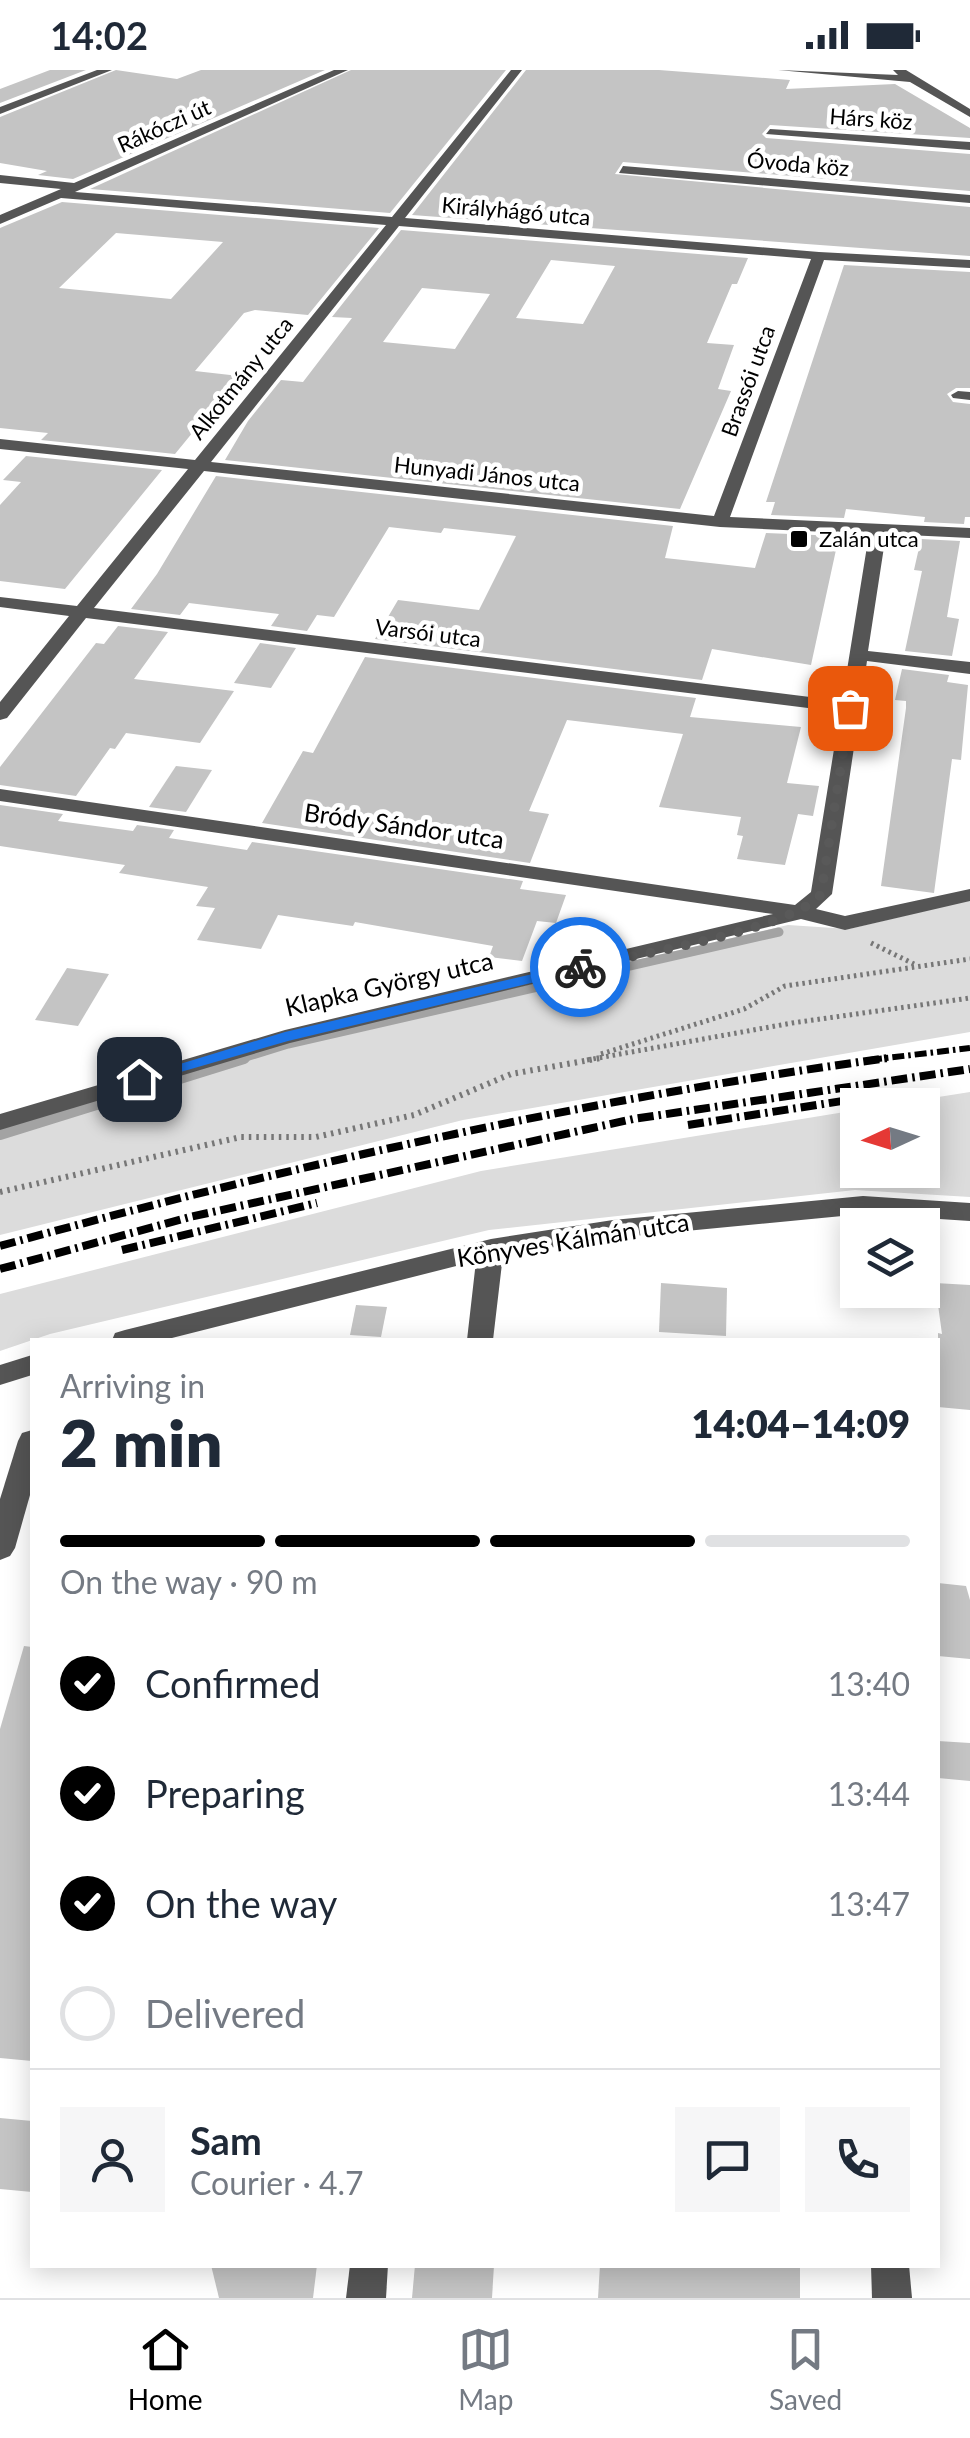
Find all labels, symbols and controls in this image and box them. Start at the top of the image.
text: 14:02 [50,12,148,58]
street label: Rákóczi út [113,93,215,158]
street label: Hárs köz [829,102,914,135]
street label: Óvoda köz [746,146,850,181]
street label: Királyhágó utca [441,191,592,230]
street label: Alkotmány utca [183,311,298,444]
street label: Brassói utca [715,321,780,440]
street label: Hunyadi János utca [393,450,581,497]
place label: Zalán utca [819,525,919,552]
marker: Zalán utca [788,528,810,550]
street label: Varsói utca [374,613,483,652]
pin [808,666,893,751]
icon: bag [823,681,878,736]
street label: Bródy Sándor utca [302,796,506,854]
courier [530,917,630,1017]
icon: bike [553,940,608,995]
street label: Klapka György utca [282,944,496,1022]
pin [97,1037,182,1122]
icon: home [112,1052,167,1107]
north arrow [840,1088,940,1188]
map controls [840,1088,940,1308]
street label: Könyves Kálmán utca [455,1206,691,1272]
button: layers [840,1208,940,1308]
text: Arriving in [60,1366,205,1405]
text: 14:04–14:09 [691,1400,910,1446]
text: 2 min [60,1403,222,1481]
text: On the way · 90 m [60,1562,318,1601]
icon: check [60,1656,115,1711]
text: Confirmed [145,1660,321,1706]
text: 13:40 [828,1664,910,1703]
icon: check [60,1766,115,1821]
text: Preparing [145,1770,305,1816]
text: 13:44 [828,1774,910,1813]
icon: check [60,1876,115,1931]
text: On the way [145,1880,337,1926]
text: 13:47 [828,1884,910,1923]
text: Delivered [145,1990,305,2036]
button: person [60,2107,165,2212]
button: chat [675,2107,780,2212]
button: phone [805,2107,910,2212]
text: Sam [190,2117,262,2163]
text: Courier · 4.7 [190,2163,364,2202]
tab: Home [128,2322,202,2416]
tab: Map [458,2322,513,2416]
tab: Saved [769,2322,842,2416]

